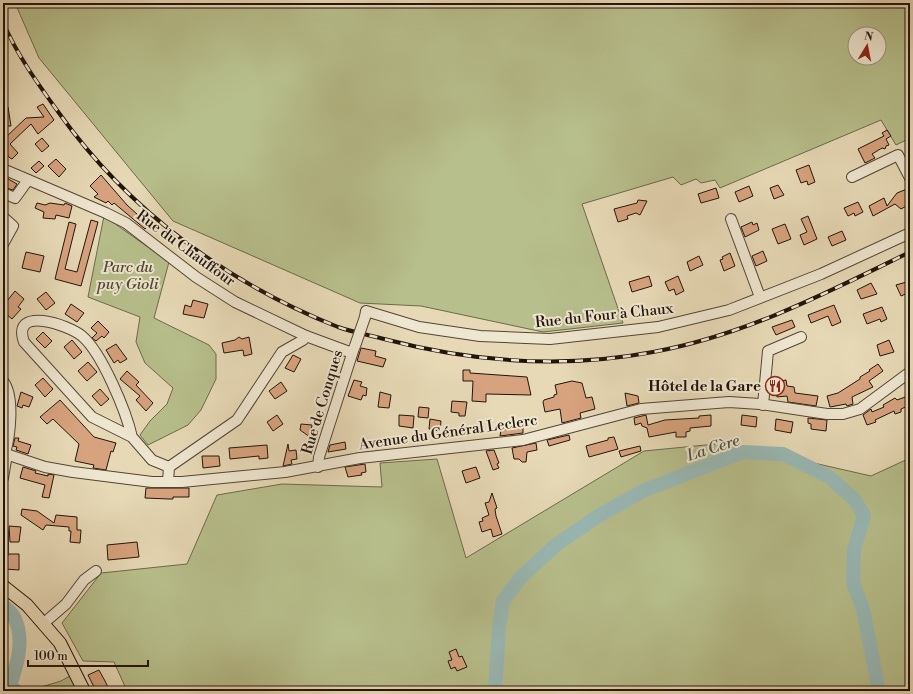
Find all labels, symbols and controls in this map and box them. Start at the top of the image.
north arrow [847,26,887,66]
text: N [863,29,874,45]
street label: Rue du Chauffour [132,206,239,291]
park label: Parc du puy Gioli [95,258,159,294]
street label: Rue du Four à Chaux [534,299,674,332]
street label: Rue de Conques [298,348,347,457]
restaurant icon: Hôtel de la Gare [764,375,786,397]
place label: Hôtel de la Gare [648,377,761,396]
street label: Avenue du Général Leclerc [357,411,539,455]
water label: La Cère [684,430,743,466]
scale bar [28,642,148,668]
text: 100 m [34,649,68,664]

